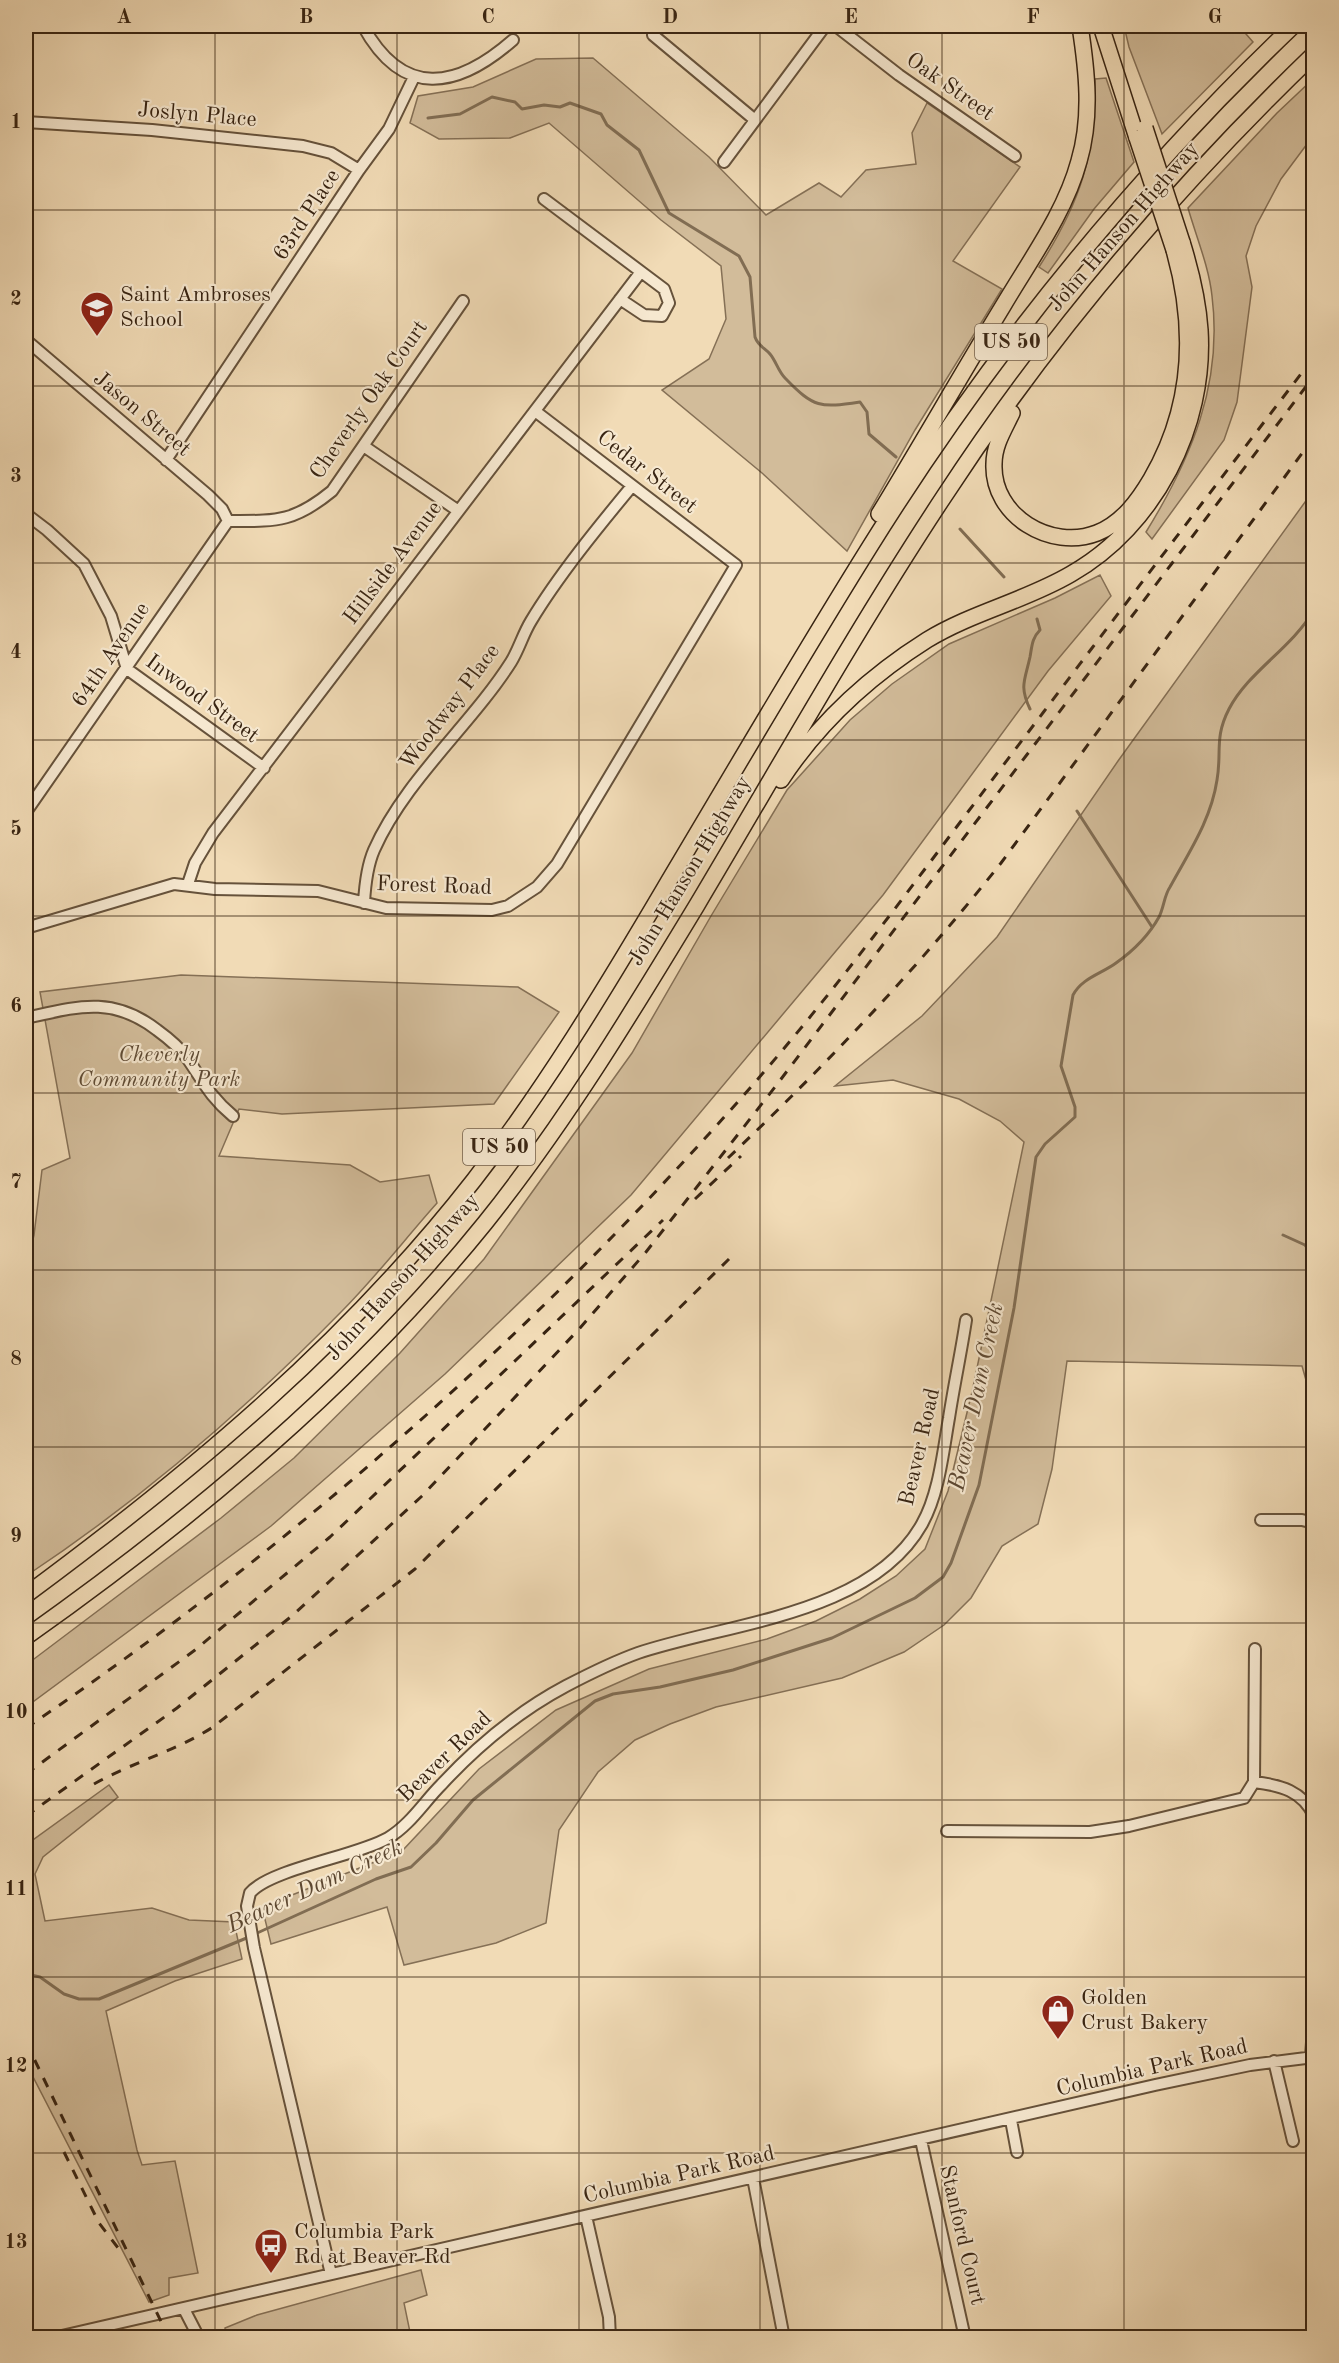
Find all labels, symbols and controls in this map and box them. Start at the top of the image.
text: A [116,8,132,28]
text: B [299,8,313,28]
text: C [481,8,495,28]
text: D [662,8,678,28]
text: E [844,8,858,28]
text: F [1026,8,1040,28]
text: G [1208,8,1222,28]
street label: Oak Street [902,49,998,125]
street label: Joslyn Place [137,99,257,131]
text: 1 [10,113,22,133]
street label: John Hanson Highway [1044,138,1204,316]
street label: 63rd Place [270,166,344,264]
place label: Saint Ambroses School [120,284,271,331]
text: 2 [10,290,22,310]
school or university icon: Saint Ambroses School [79,290,115,337]
street label: Cheverly Oak Court [306,317,432,483]
road number: US 50 [975,324,1047,360]
street label: Jason Street [89,367,195,461]
street label: Cedar Street [593,426,701,518]
text: 3 [10,467,22,487]
street label: Hillside Avenue [340,497,446,629]
street label: 64th Avenue [68,599,154,711]
street label: Woodway Place [396,640,504,774]
text: 4 [10,643,22,663]
street label: Inwood Street [141,651,263,747]
street label: John Hanson Highway [625,772,755,970]
text: 5 [10,819,22,840]
street label: Forest Road [376,873,492,899]
text: 6 [10,997,22,1017]
park label: Cheverly Community Park [78,1044,241,1091]
road number: US 50 [463,1129,535,1165]
text: 7 [10,1173,22,1193]
street label: John Hanson Highway [322,1189,484,1365]
water label: Beaver Dam Creek [945,1301,1009,1494]
text: 8 [10,1350,22,1370]
street label: Beaver Road [896,1386,944,1508]
text: 9 [10,1527,22,1547]
text: 10 [4,1703,28,1723]
street label: Beaver Road [394,1707,496,1807]
water label: Beaver Dam Creek [222,1836,407,1939]
text: 11 [4,1880,28,1900]
place label: Golden Crust Bakery [1081,1987,1209,2034]
shop icon: Golden Crust Bakery [1040,1993,1076,2040]
street label: Columbia Park Road [1054,2035,1250,2101]
text: 12 [4,2057,28,2077]
street label: Columbia Park Road [581,2142,777,2208]
street label: Stanford Court [935,2163,989,2307]
place label: Columbia Park Rd at Beaver Rd [294,2221,451,2268]
bus stop icon: Columbia Park Rd at Beaver Rd [253,2227,289,2274]
text: 13 [4,2233,28,2253]

